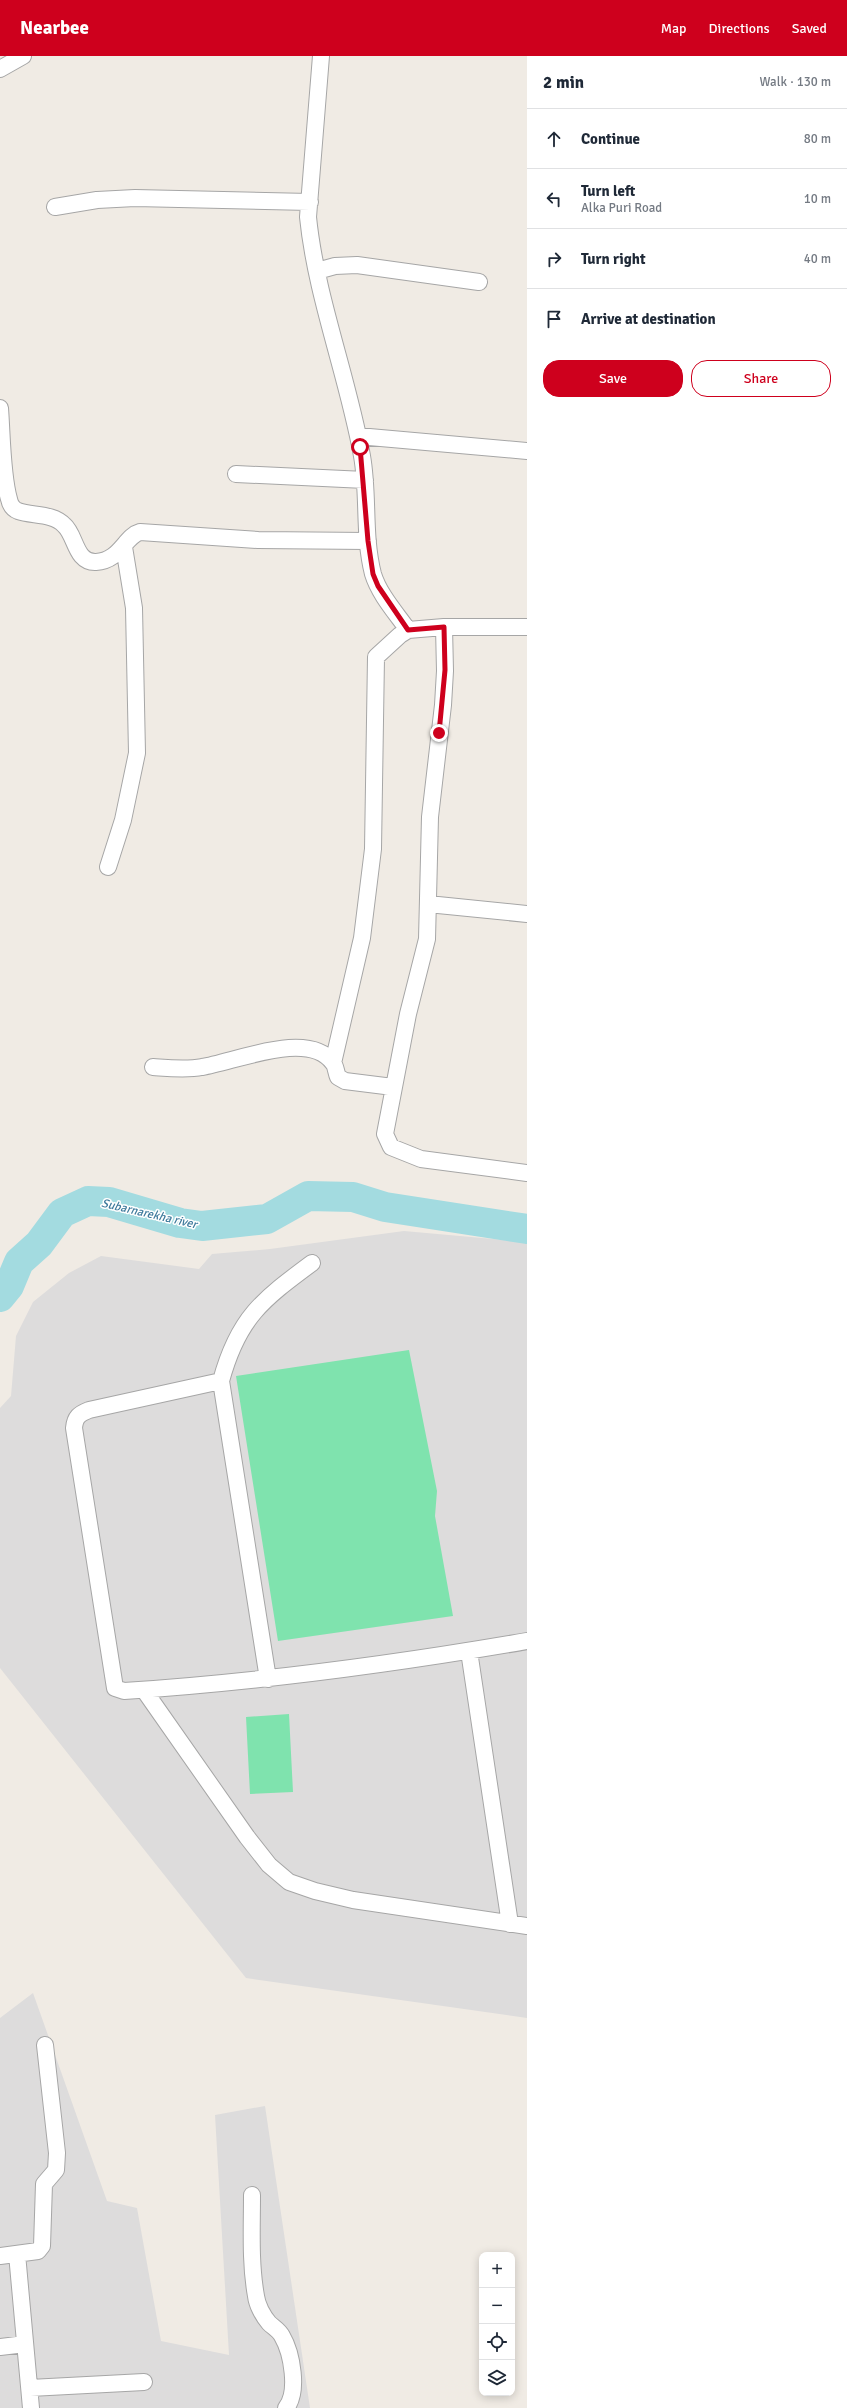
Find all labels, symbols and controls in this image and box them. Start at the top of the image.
text: Nearbee [20,16,89,40]
text: Map [661,20,687,37]
text: Directions [709,20,770,37]
text: Saved [792,20,827,37]
text: 2 min [543,72,584,93]
text: Walk · 130 m [760,74,831,90]
icon: ahead [543,128,565,150]
text: Continue [581,130,640,148]
text: 80 m [804,131,831,147]
text: Turn left [581,182,635,200]
icon: left [543,188,565,210]
text: 10 m [804,191,831,207]
text: Alka Puri Road [581,200,662,216]
icon: right [543,248,565,270]
text: Turn right [581,250,646,268]
text: 40 m [804,251,831,267]
icon: arrive [543,308,565,330]
text: Arrive at destination [581,310,716,328]
button: Save [543,360,683,397]
button: Share [691,360,831,397]
route start [351,438,369,456]
route end [430,724,448,742]
water label: Subarnarekha river [100,1196,200,1233]
map controls [479,2252,515,2396]
button: + [479,2252,515,2288]
button: − [479,2288,515,2324]
button: locate [479,2324,515,2360]
button: layers [479,2360,515,2396]

